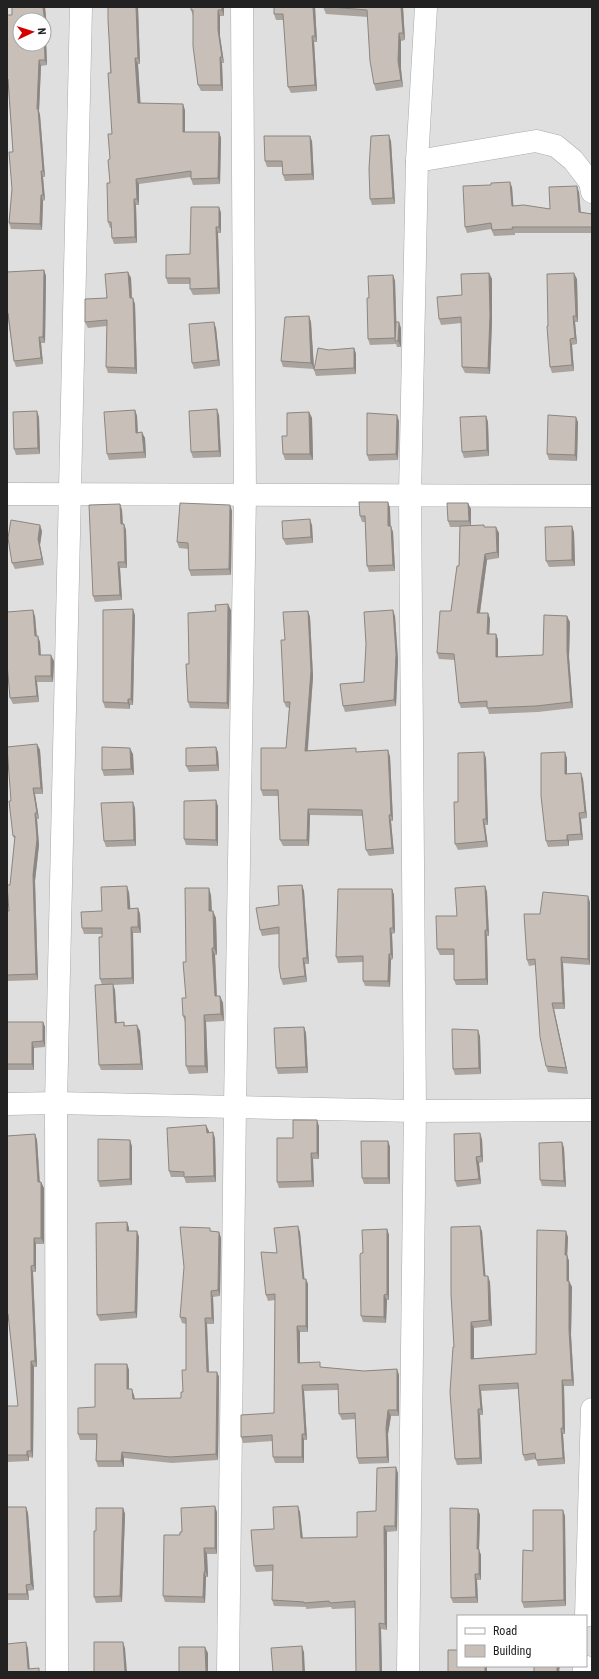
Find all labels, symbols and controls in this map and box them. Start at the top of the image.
north arrow [12,12,52,52]
text: N [35,28,48,35]
legend [457,1615,587,1667]
text: Road [493,1624,517,1638]
text: Building [493,1644,531,1658]

